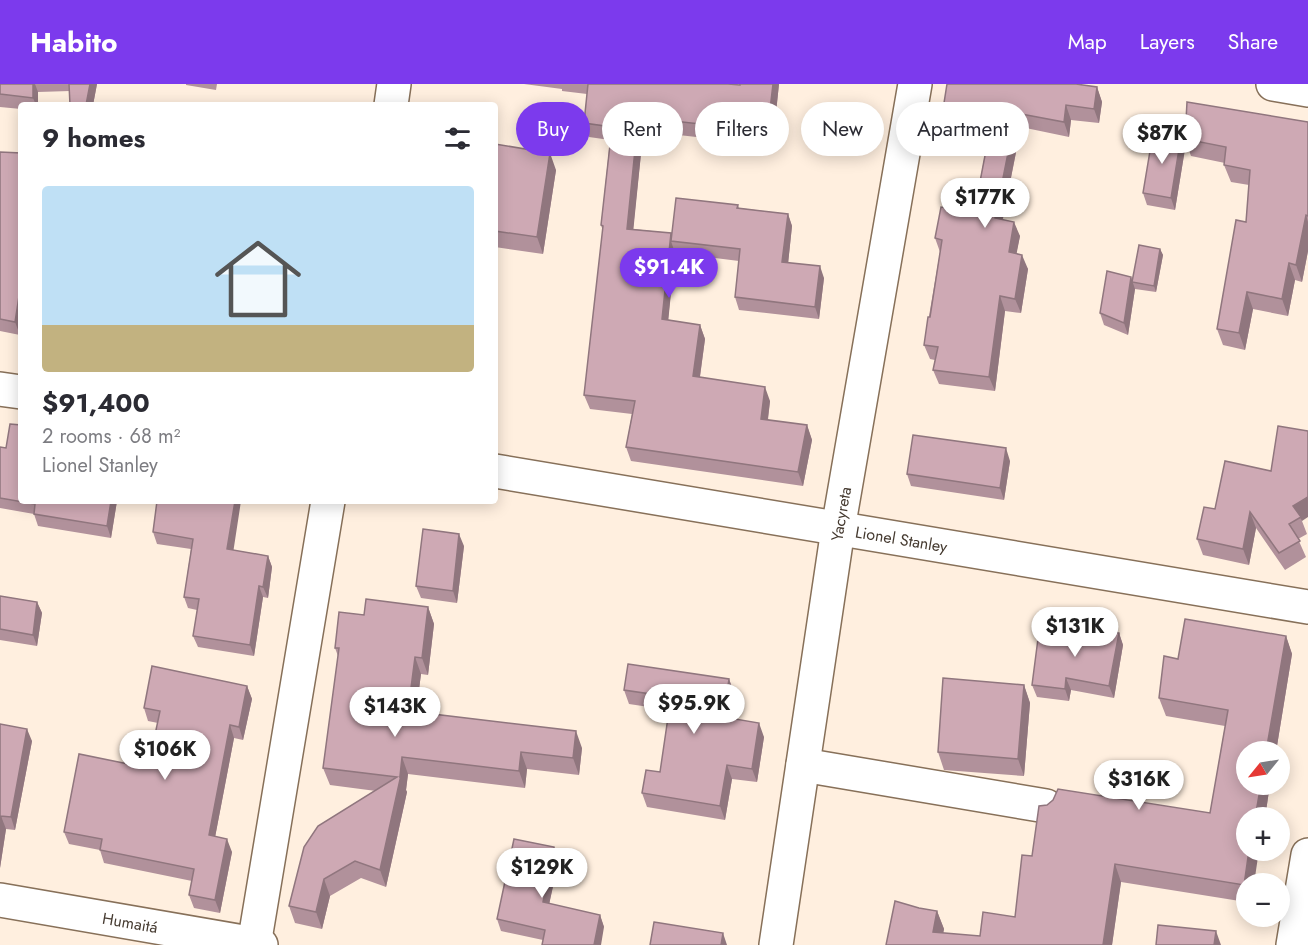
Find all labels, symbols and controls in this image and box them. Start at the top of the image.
text: Habito [30,22,118,63]
text: Map [1068,27,1107,57]
text: Layers [1140,27,1195,57]
text: Share [1228,27,1278,57]
chip: Buy [516,102,590,156]
chip: Rent [602,102,683,156]
chip: Filters [695,102,789,156]
chip: New [801,102,884,156]
chip: Apartment [896,102,1029,156]
pin: $87K [1126,114,1198,165]
text: 9 homes [42,119,145,157]
text: $87K [1137,119,1187,148]
icon: filters [441,122,474,155]
pin: $177K [943,178,1027,229]
text: $177K [955,183,1015,212]
icon: home [204,225,312,333]
pin: $91.4K [620,248,718,299]
text: $91.4K [634,253,704,282]
text: $91,400 [42,384,150,422]
text: 2 rooms · 68 m² [42,422,180,451]
text: Lionel Stanley [42,451,158,480]
street label: Yacyreta [825,485,857,543]
street label: Lionel Stanley [854,520,950,558]
pin: $131K [1033,607,1117,658]
text: $131K [1045,612,1105,641]
pin: $95.9K [645,684,743,735]
pin: $143K [353,687,437,738]
text: $95.9K [658,689,730,718]
text: $143K [364,692,426,721]
pin: $106K [123,730,207,781]
text: $106K [133,735,197,764]
north arrow [1236,741,1290,795]
map controls [1236,741,1290,927]
pin: $316K [1097,760,1181,811]
text: $316K [1108,765,1170,794]
button: + [1236,807,1290,861]
pin: $129K [500,848,584,899]
text: $129K [510,853,574,882]
button: − [1236,873,1290,927]
street label: Humaitá [101,906,160,939]

